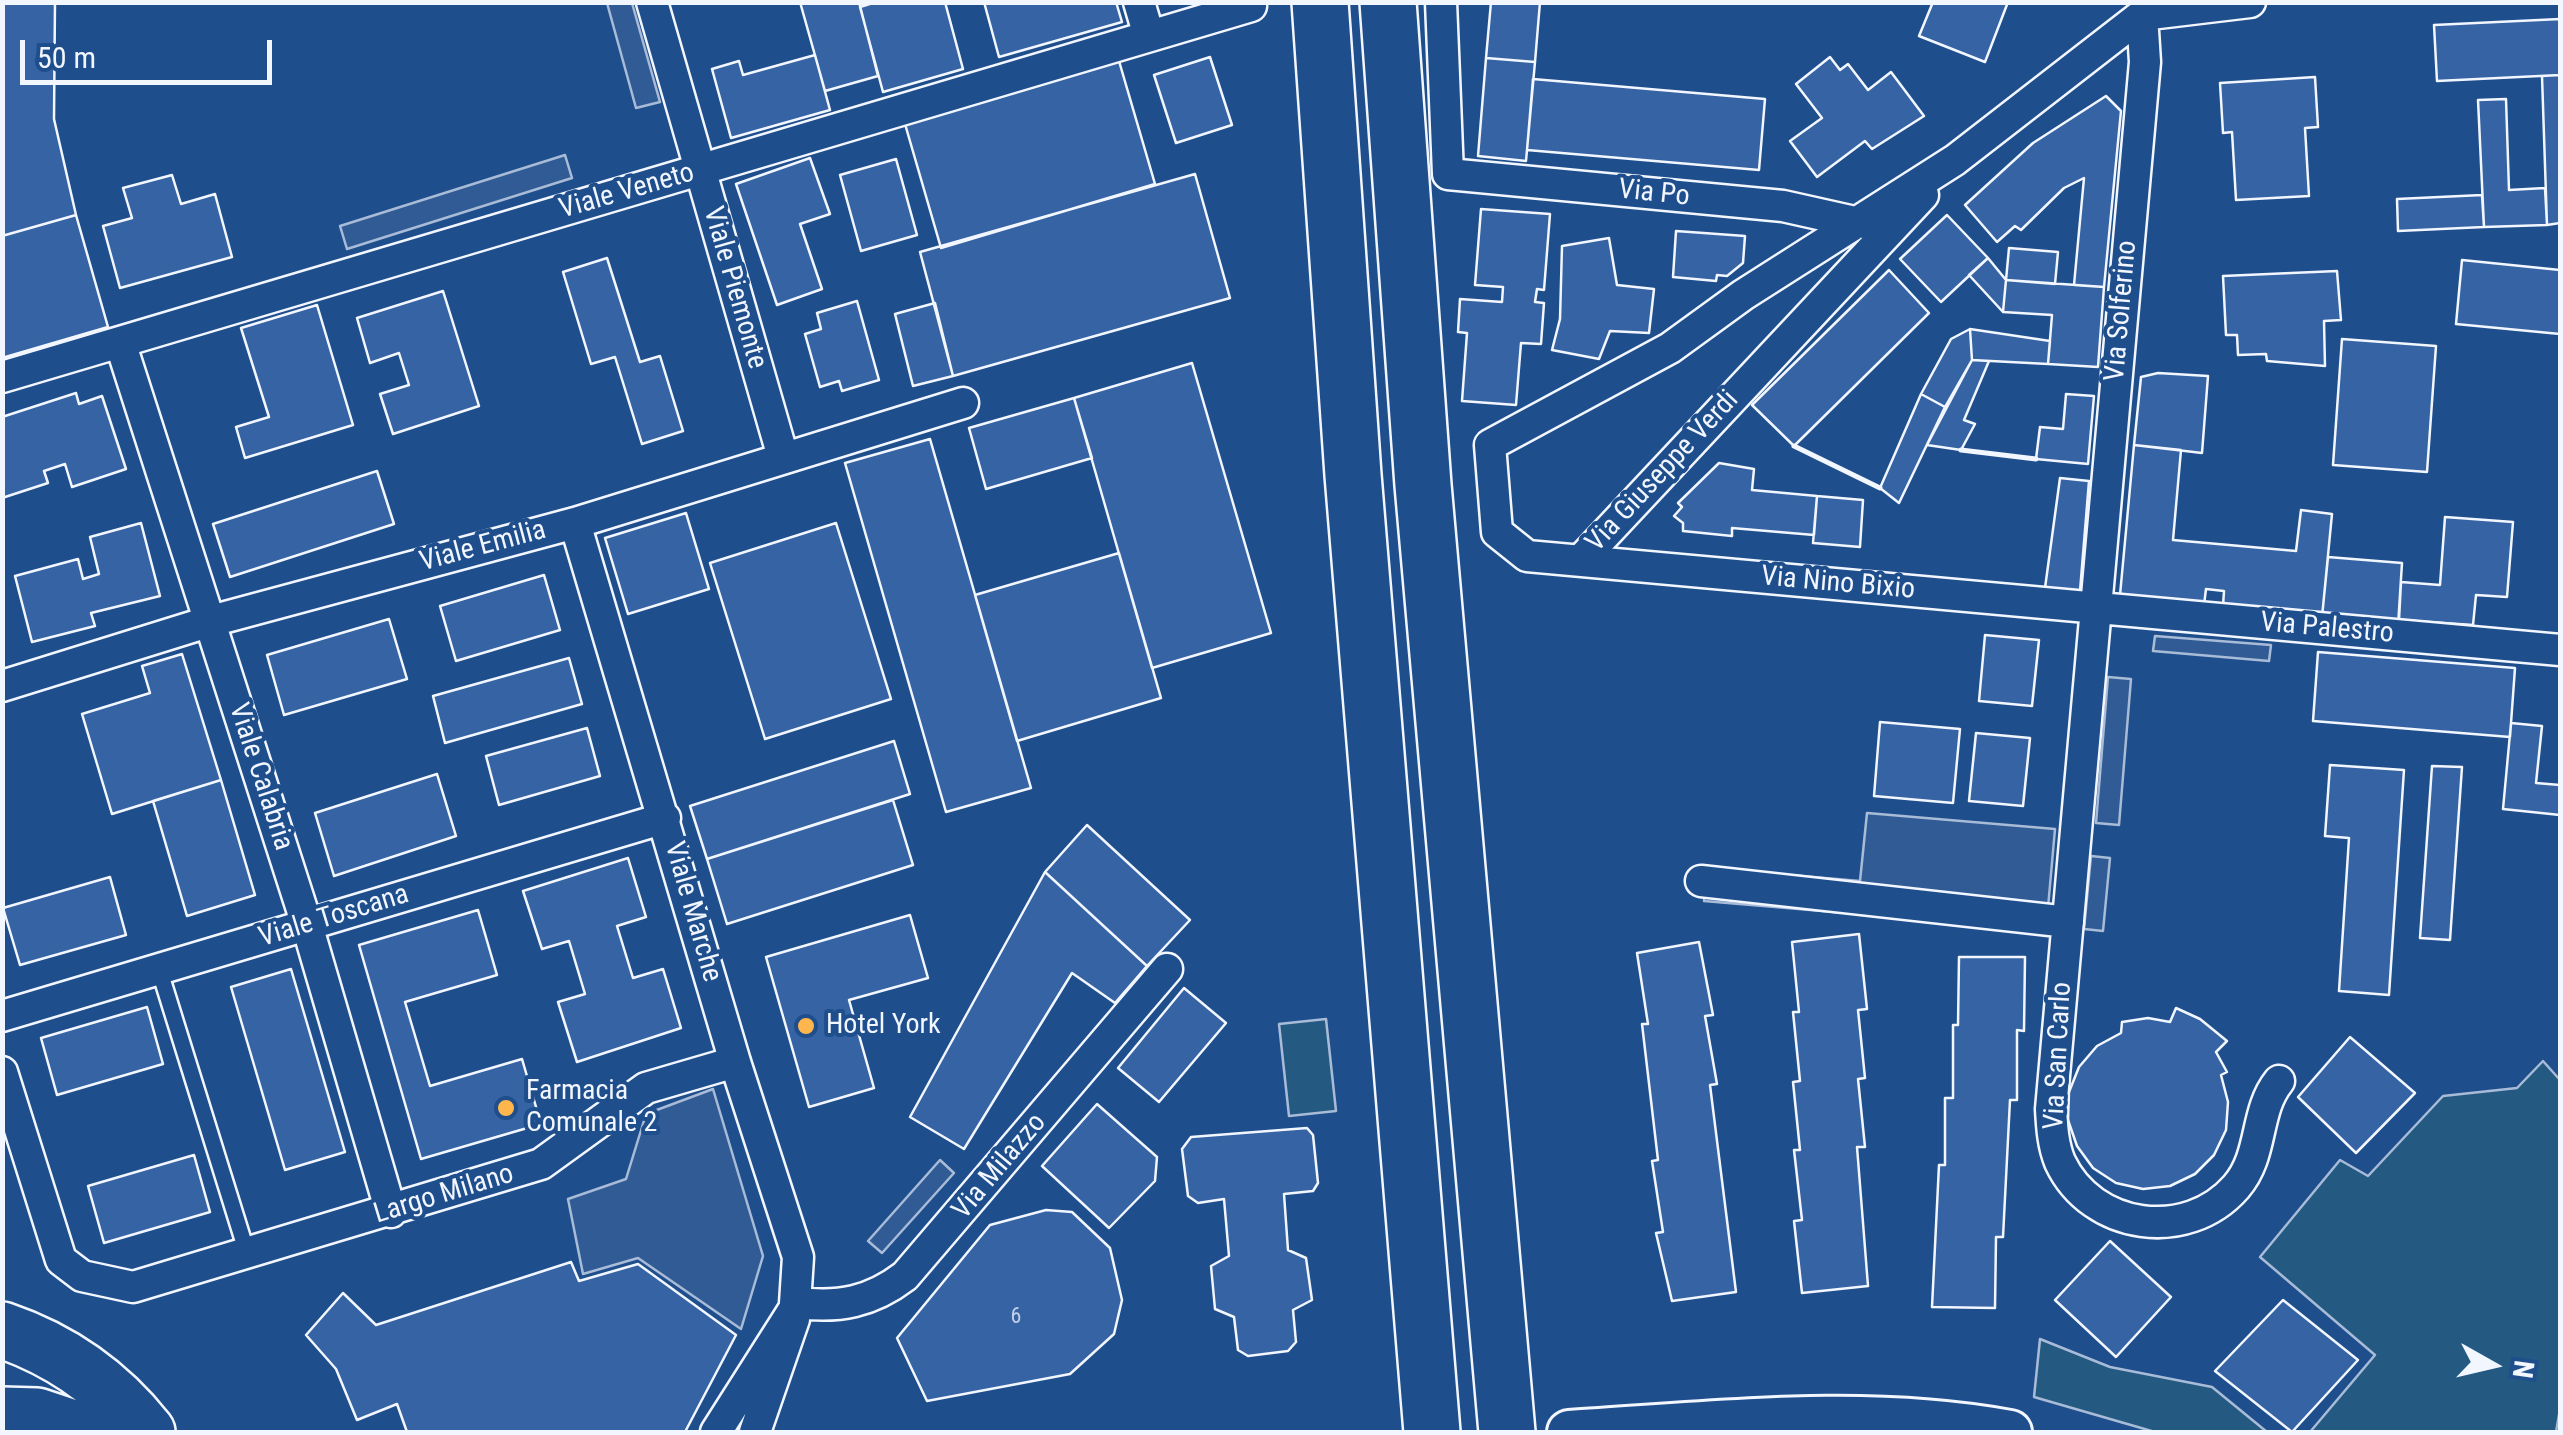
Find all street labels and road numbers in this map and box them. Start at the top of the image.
street label: Viale Veneto [556,157,698,227]
street label: Via Po [1617,174,1691,214]
street label: Viale Piemonte [695,203,773,373]
street label: Via Solferino [2099,239,2145,383]
street label: Via Giuseppe Verdi [1580,384,1746,560]
street label: Viale Emilia [416,514,550,580]
street label: Via Nino Bixio [1760,561,1916,607]
street label: Via Palestro [2259,606,2395,652]
street label: Viale Calabria [220,699,300,855]
street label: Viale Marche [656,838,728,986]
street label: Viale Toscana [255,878,413,956]
street label: Via San Carlo [2038,981,2080,1131]
street label: Via Milazzo [946,1107,1054,1227]
street label: Largo Milano [370,1158,518,1232]

